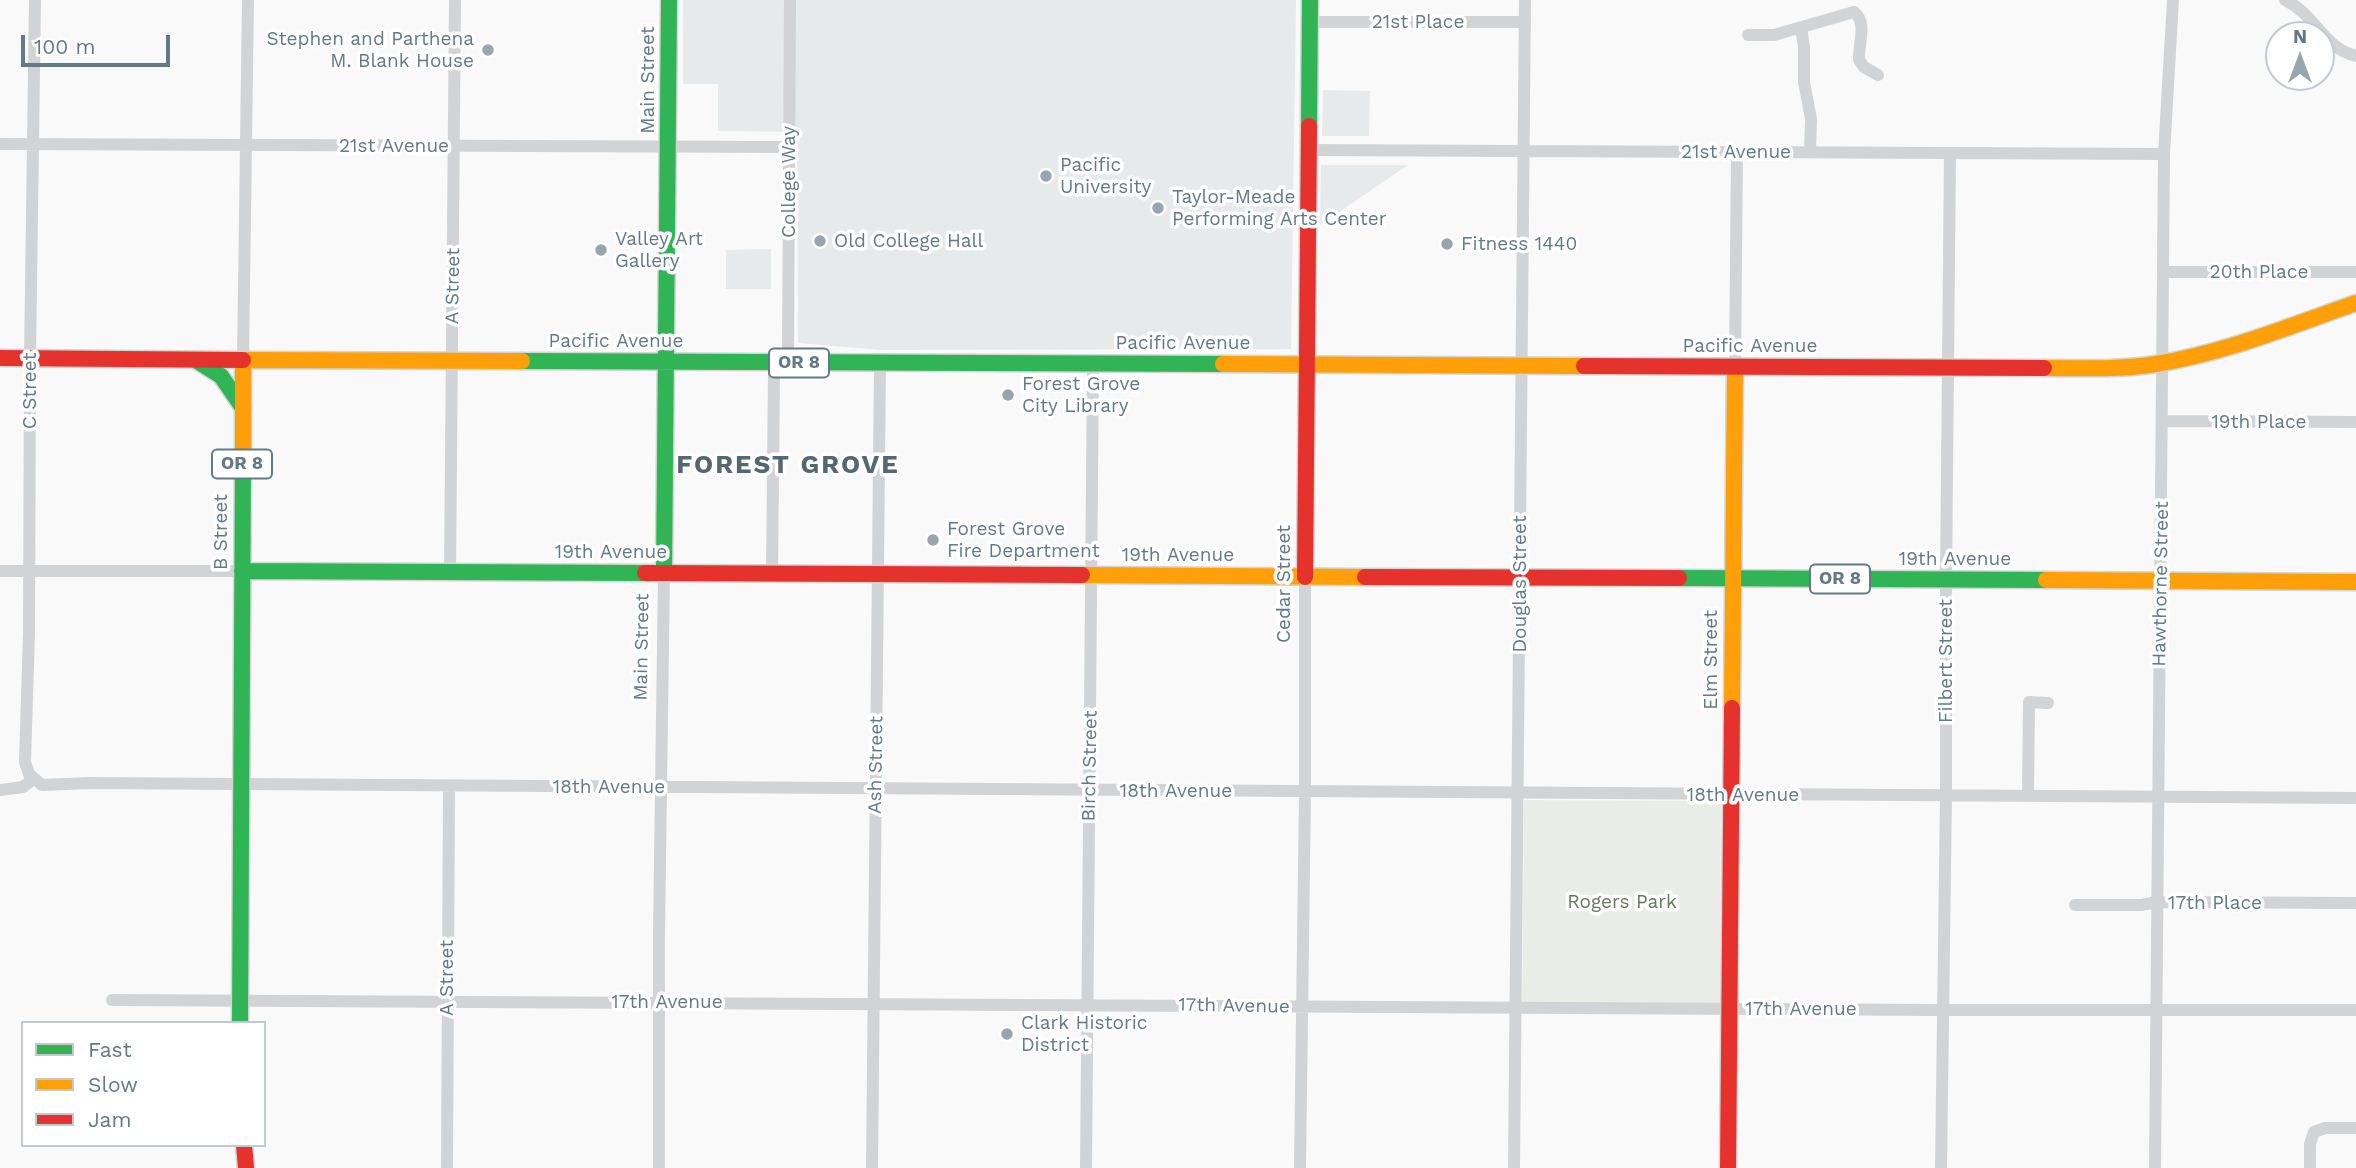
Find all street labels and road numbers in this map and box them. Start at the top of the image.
street label: 21st Place [1372,11,1464,33]
street label: Main Street [637,26,659,134]
street label: College Way [778,126,800,238]
street label: 21st Avenue [339,135,449,157]
street label: 21st Avenue [1681,141,1791,163]
street label: A Street [441,248,465,324]
street label: 20th Place [2210,261,2308,283]
street label: Pacific Avenue [549,330,683,352]
street label: Pacific Avenue [1116,332,1250,354]
street label: Pacific Avenue [1683,335,1817,357]
road number: OR 8 [769,348,829,377]
street label: C Street [19,353,41,429]
street label: 19th Place [2211,411,2307,433]
road number: OR 8 [212,450,272,478]
street label: B Street [210,494,232,570]
street label: Hawthorne Street [2148,501,2174,667]
street label: Douglas Street [1509,515,1531,653]
street label: Cedar Street [1273,525,1295,643]
street label: 19th Avenue [555,541,667,563]
street label: 19th Avenue [1122,544,1234,566]
street label: 19th Avenue [1899,548,2011,570]
road number: OR 8 [1810,564,1870,594]
street label: Main Street [630,593,654,701]
street label: Filbert Street [1935,599,1957,723]
street label: Elm Street [1700,610,1722,710]
street label: Birch Street [1078,710,1102,822]
street label: Ash Street [864,716,888,814]
street label: 18th Avenue [553,776,665,798]
street label: 18th Avenue [1120,780,1232,802]
street label: 18th Avenue [1687,784,1799,806]
street label: 17th Place [2168,892,2262,914]
street label: A Street [436,940,458,1016]
street label: 17th Avenue [611,991,723,1013]
street label: 17th Avenue [1178,994,1290,1018]
street label: 17th Avenue [1745,998,1857,1020]

